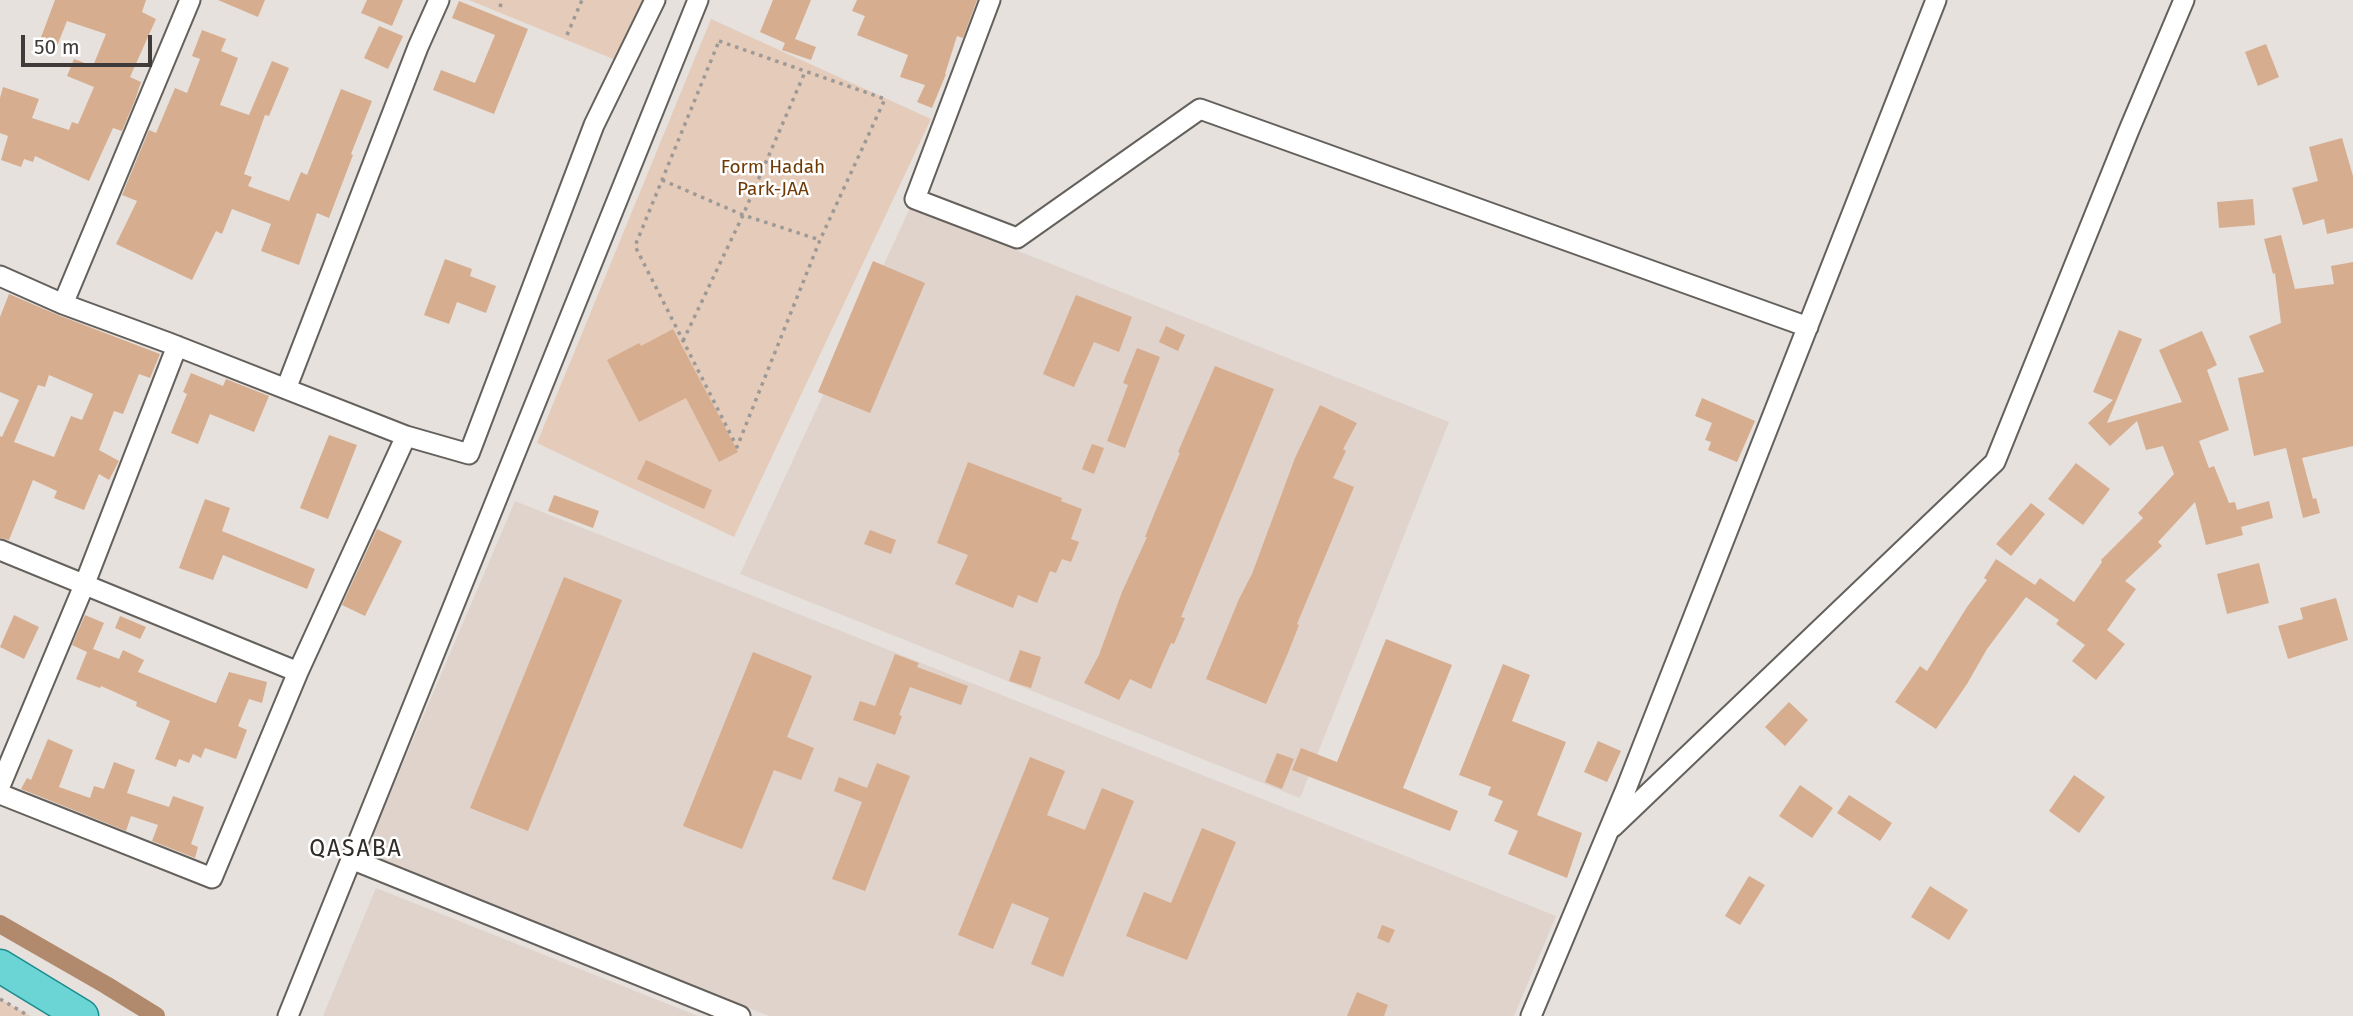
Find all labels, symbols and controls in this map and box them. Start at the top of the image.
scale bar [24,21,156,65]
text: 50 m [34,34,80,60]
park label: Form Hadah Park-JAA [721,157,825,201]
district label: QASABA [310,836,402,864]

